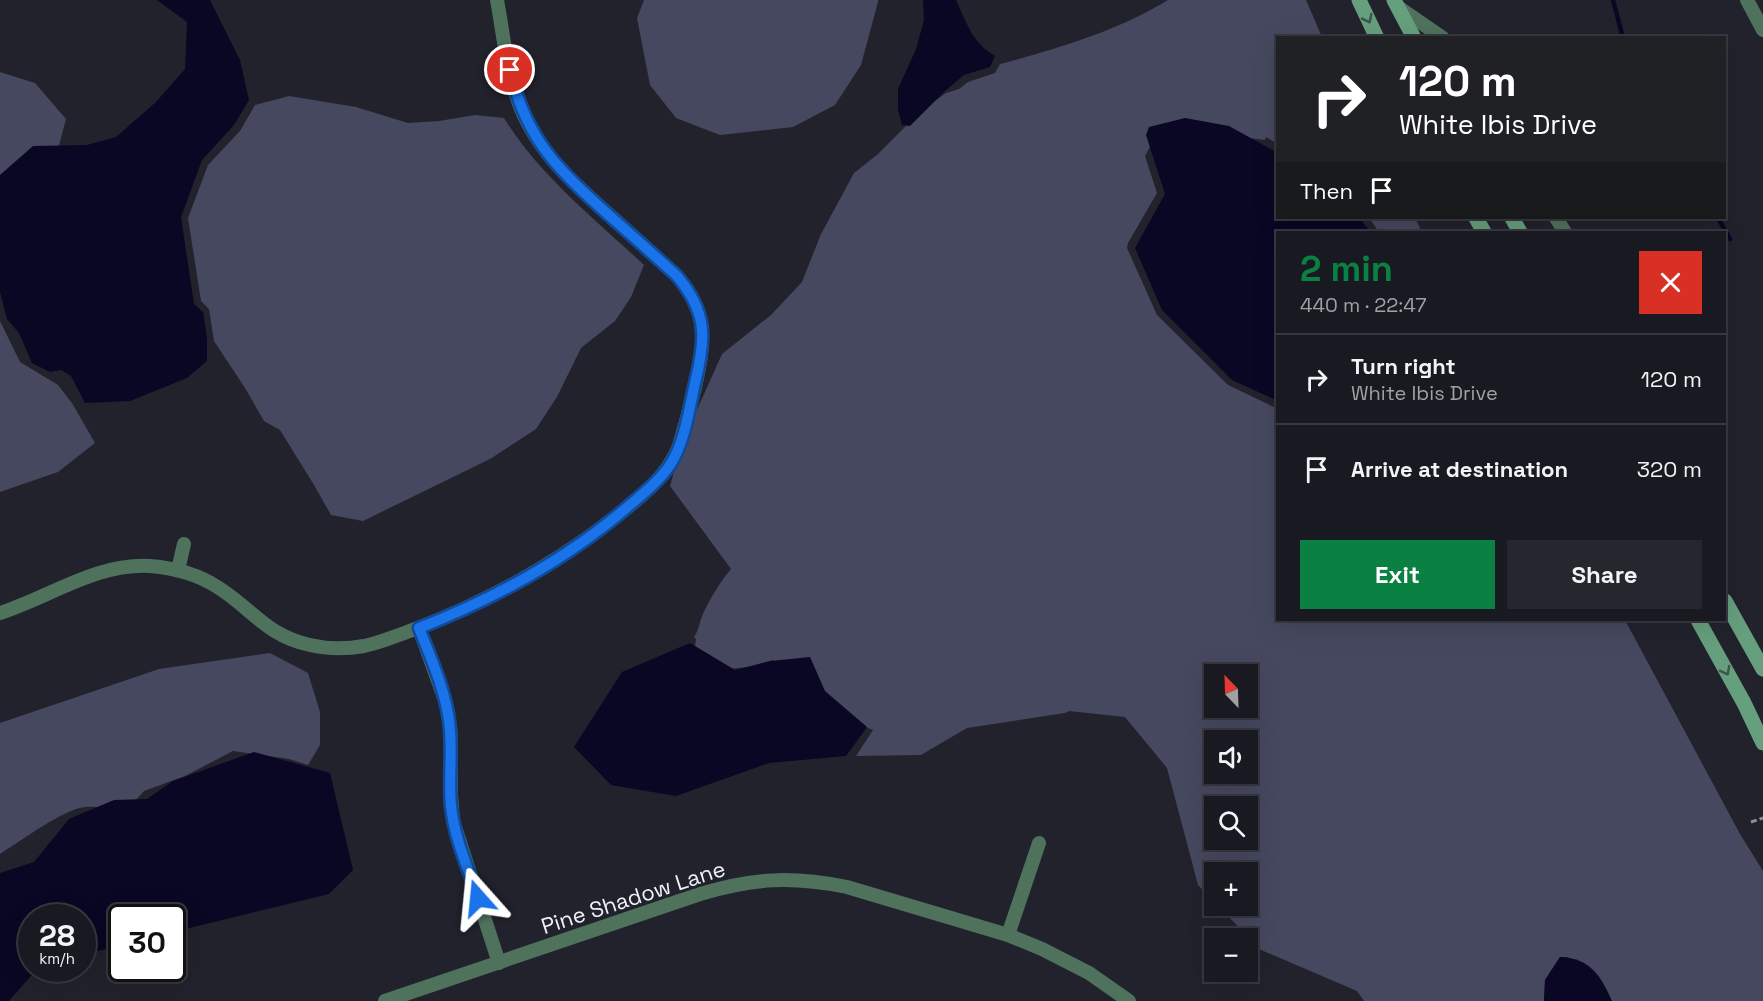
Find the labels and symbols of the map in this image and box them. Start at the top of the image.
one-way arrow [1360,12,1372,23]
pin [484,44,535,95]
north arrow [1204,664,1258,718]
one-way arrow [1719,665,1730,675]
street label: Pine Shadow Lane [537,854,729,940]
position arrow [446,866,510,930]
speed limit sign: 30 [108,904,186,982]

